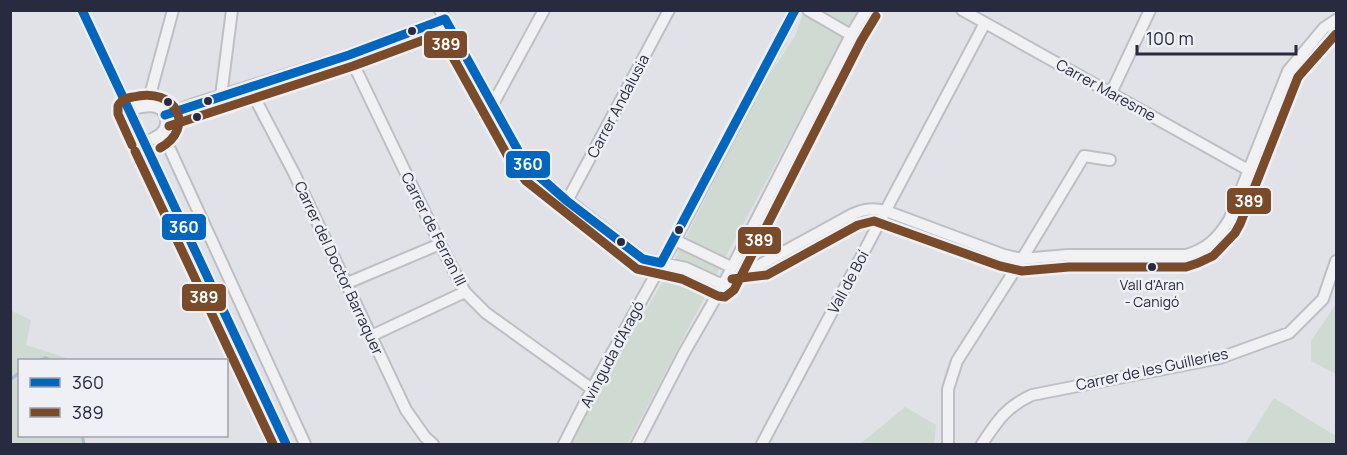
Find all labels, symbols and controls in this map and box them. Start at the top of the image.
scale bar [1137,18,1296,56]
unlabelled marker [406,25,418,37]
text: 100 m [1146,26,1194,50]
line badge: 389 [423,30,468,59]
text: 389 [431,33,461,55]
street label: Carrer Andalusia [582,50,654,162]
street label: Carrer Maresme [1052,54,1160,126]
unlabelled marker [202,95,214,107]
unlabelled marker [162,96,174,108]
unlabelled marker [191,111,203,123]
line badge: 360 [505,150,551,179]
text: 360 [513,153,543,175]
street label: Carrer de Ferran III [396,169,472,289]
street label: Carrer del Doctor Barraquer [289,178,389,359]
line badge: 389 [1226,187,1272,215]
text: 389 [1234,190,1264,212]
line badge: 360 [161,213,207,241]
text: 360 [169,216,199,238]
unlabelled marker [673,224,685,236]
line badge: 389 [737,226,782,255]
text: 389 [744,229,774,251]
unlabelled marker [615,236,627,248]
street label: Vall de Boí [823,246,874,317]
marker: Vall d'Aran - Canigó [1146,261,1158,273]
place label: Vall d'Aran - Canigó [1120,275,1184,311]
line badge: 389 [181,283,227,312]
text: 389 [189,286,219,308]
street label: Avinguda d'Aragó [575,297,649,411]
street label: Carrer de les Guilleries [1074,343,1230,395]
legend [18,359,228,437]
text: 360 [72,370,104,394]
text: 389 [72,400,104,424]

